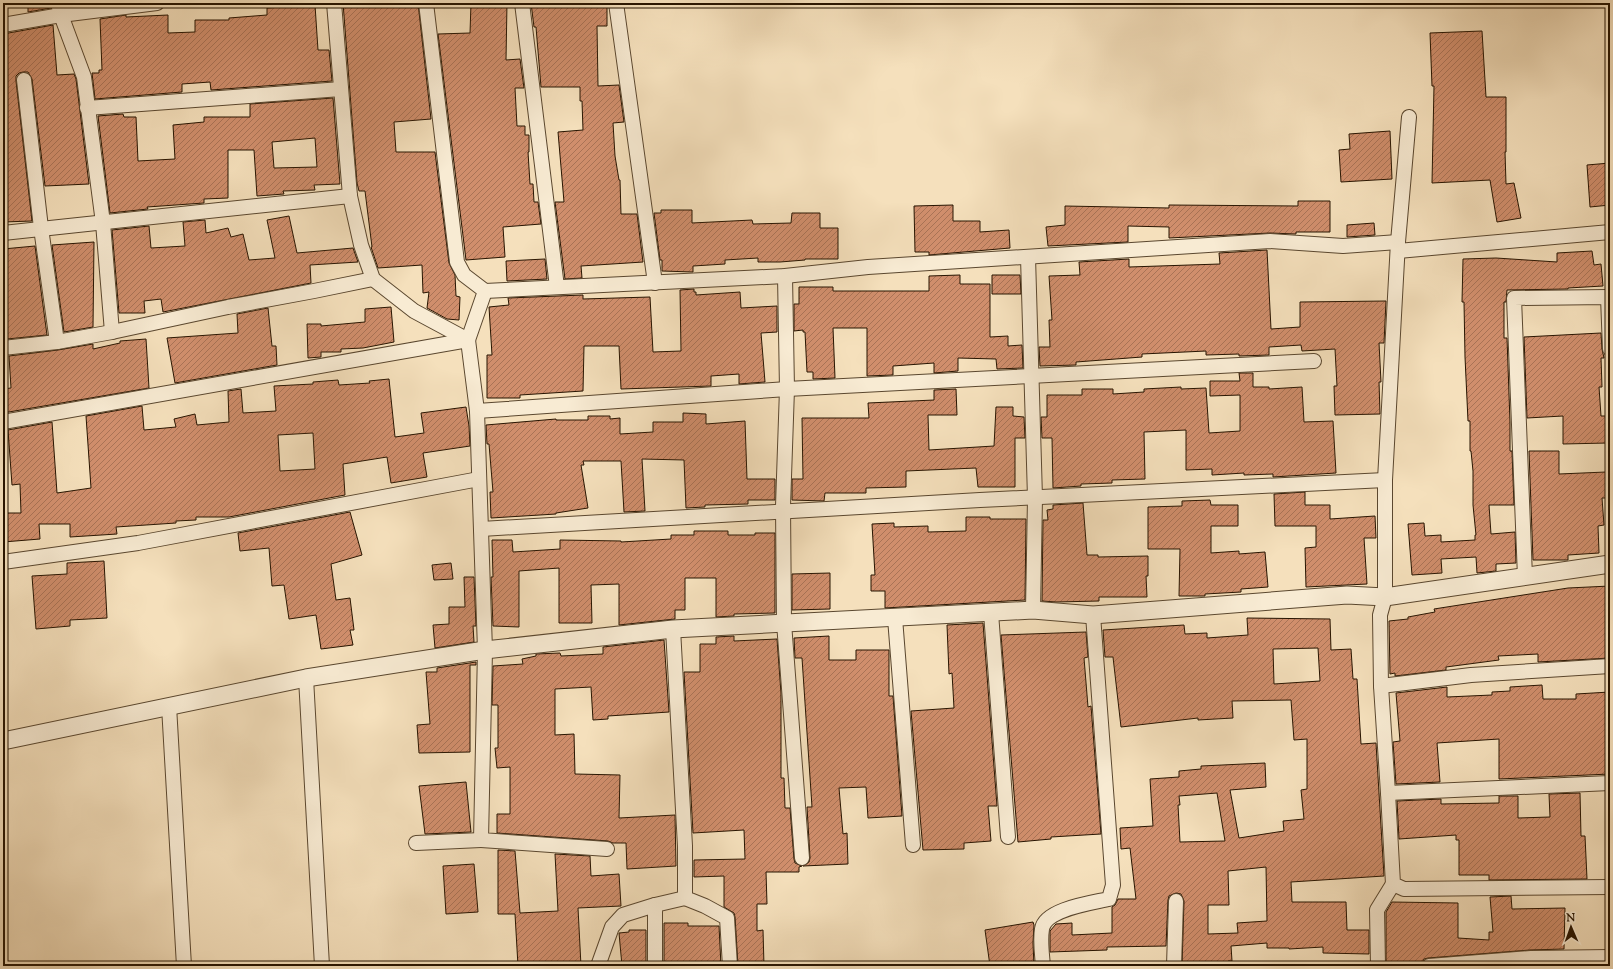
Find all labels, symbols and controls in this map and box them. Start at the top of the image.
north arrow [1551,907,1591,947]
text: N [1565,910,1576,926]

